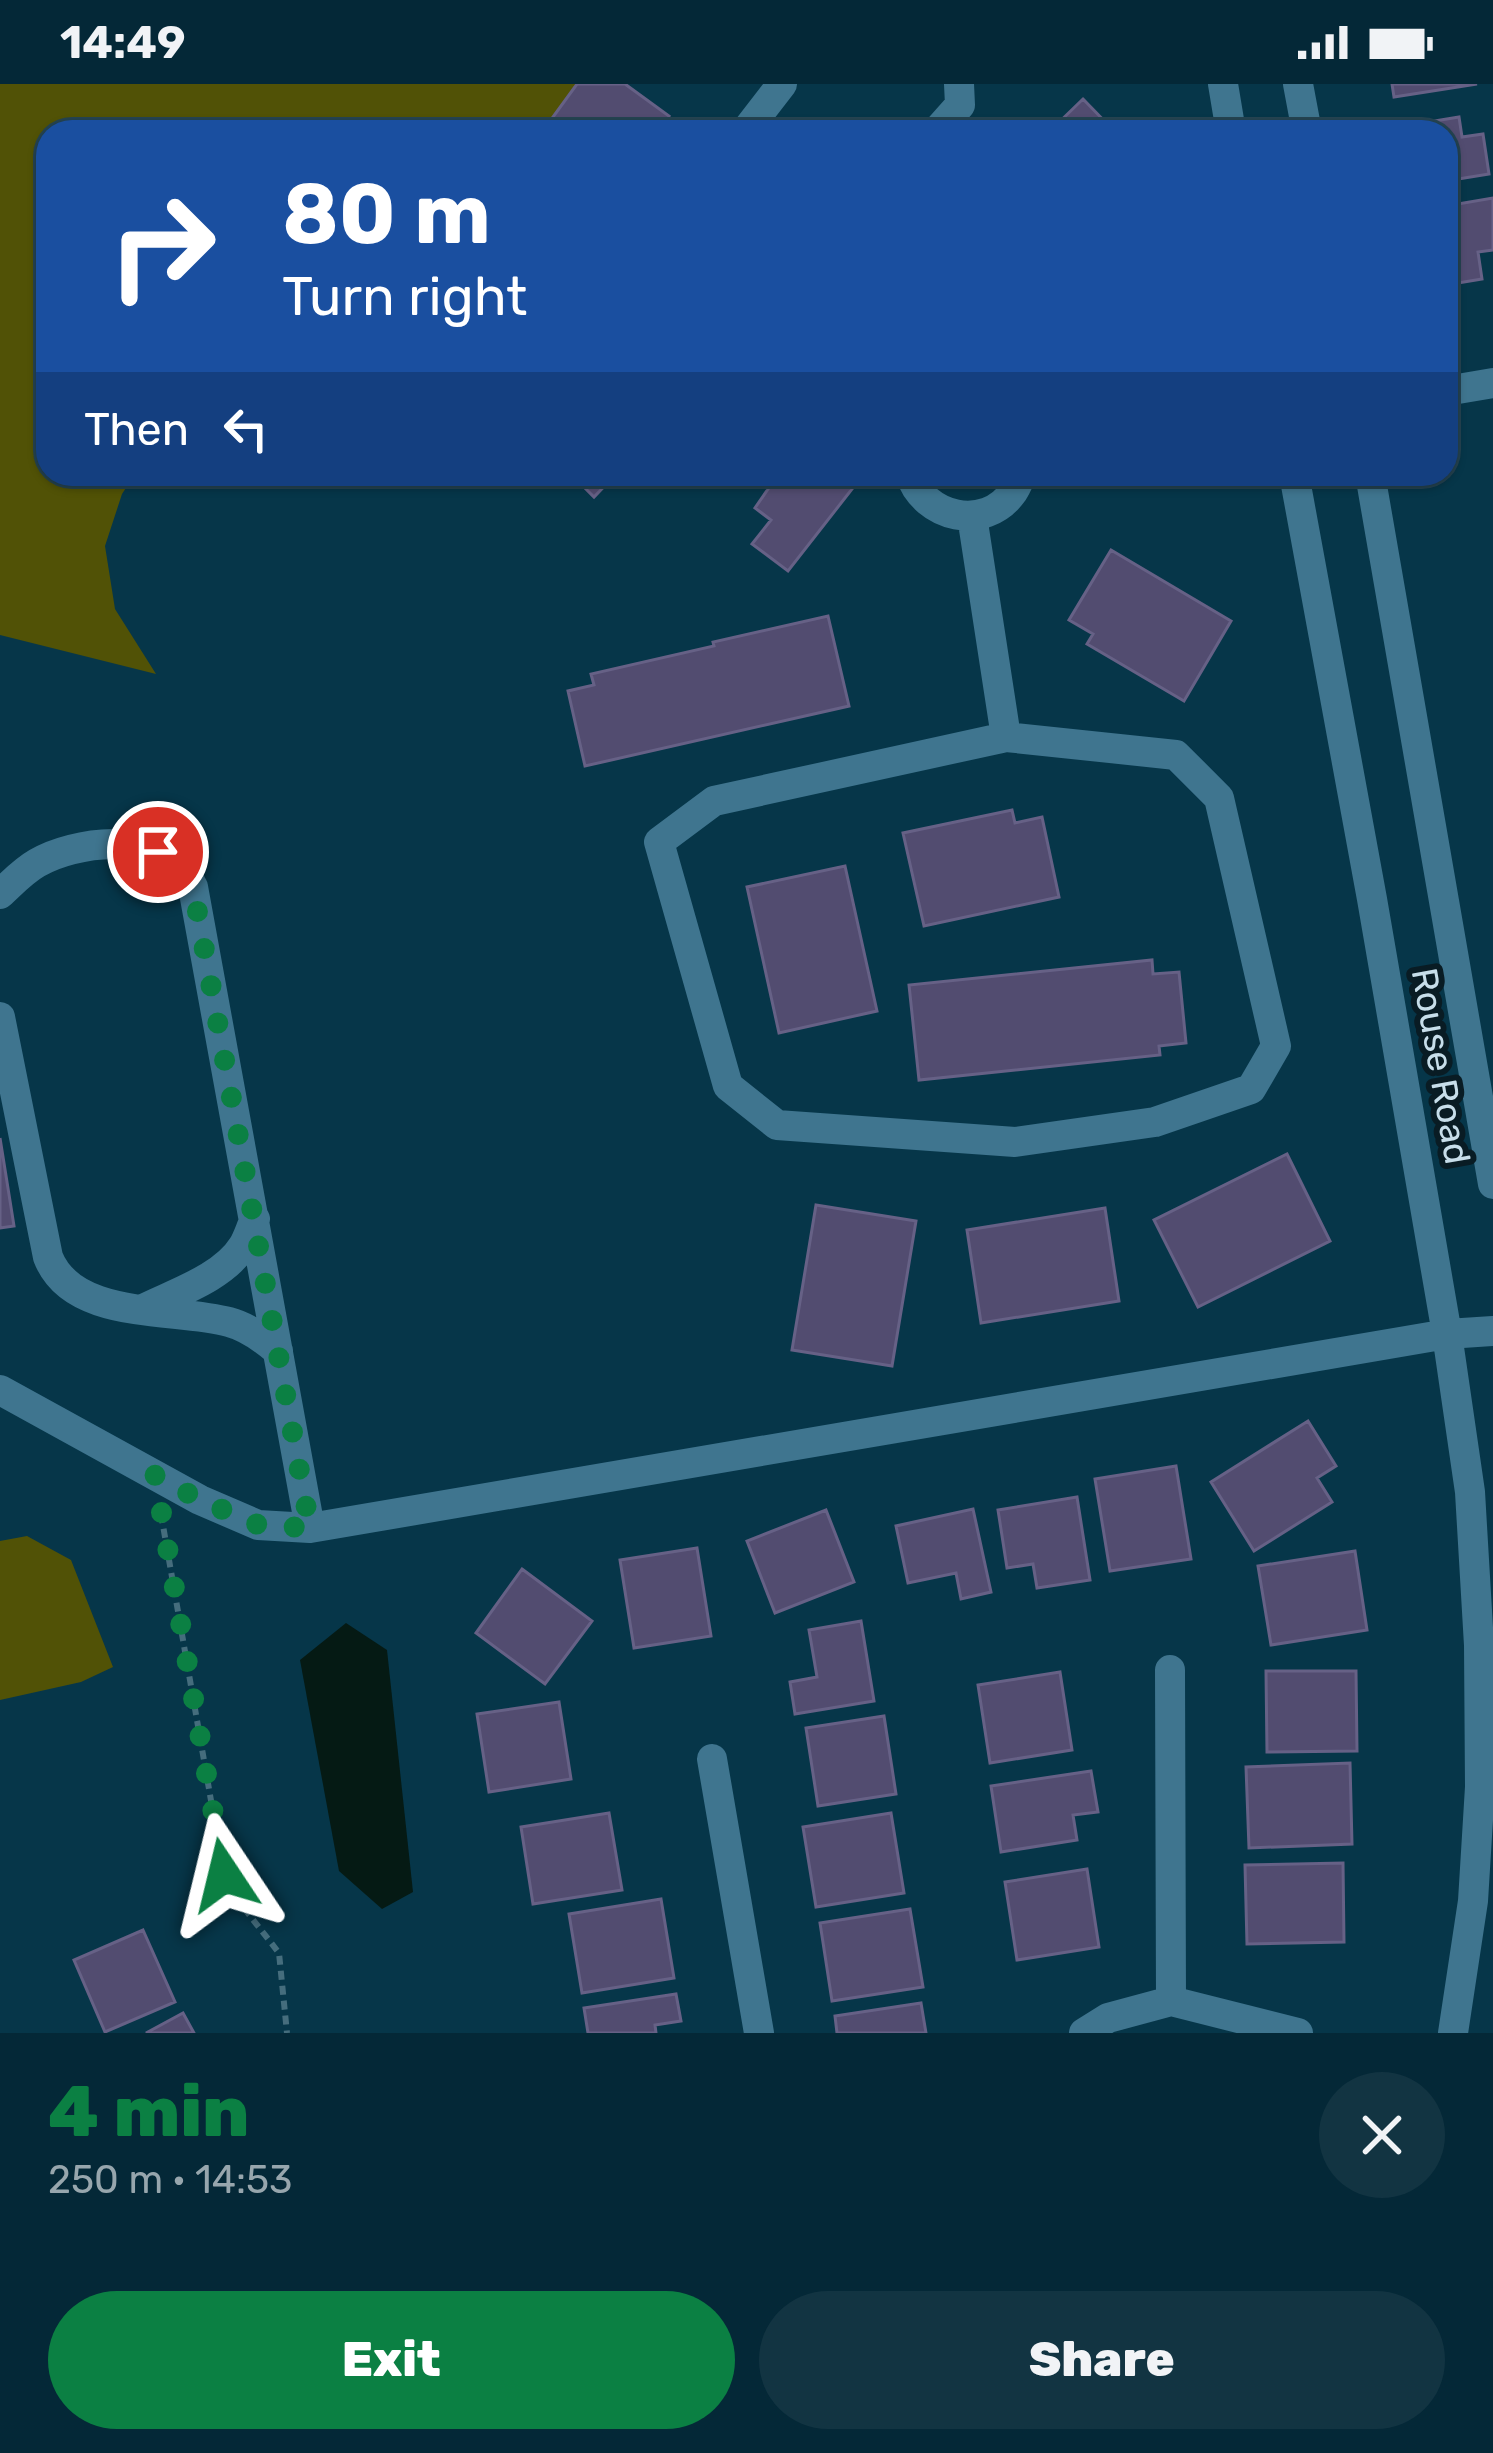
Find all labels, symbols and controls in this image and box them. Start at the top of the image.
text: 14:49 [60,16,186,69]
text: 80 m [282,164,491,264]
icon: right [84,168,240,324]
text: Turn right [282,265,527,329]
icon: left [213,396,279,462]
text: Then [84,403,189,456]
pin [107,801,209,903]
icon: arrive [125,819,191,885]
street label: Rouse Road [1403,965,1479,1167]
position arrow [161,1812,287,1938]
text: 4 min [48,2069,249,2154]
button: close [1319,2072,1445,2198]
text: 250 m · 14:53 [48,2157,293,2203]
button: Exit [48,2291,735,2429]
button: Share [759,2291,1445,2429]

